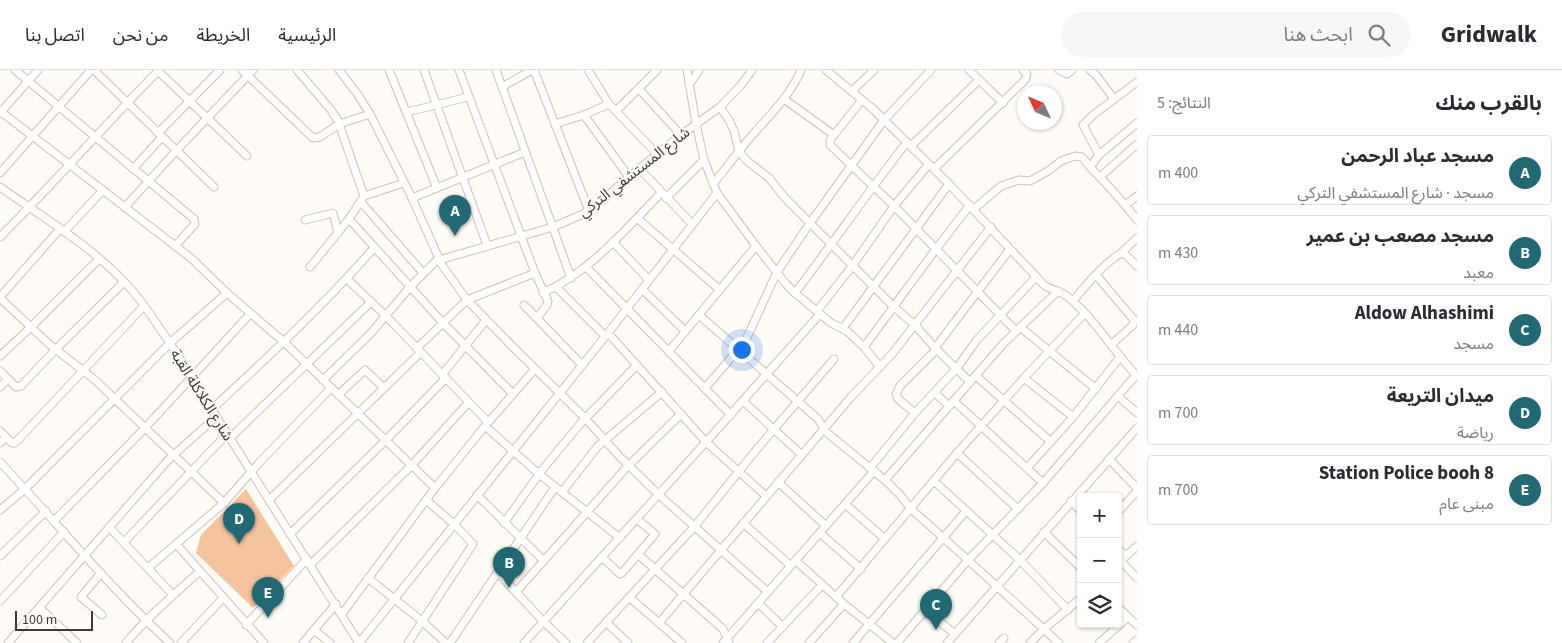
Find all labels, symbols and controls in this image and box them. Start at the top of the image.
search box [1061,12,1411,57]
text: Gridwalk [1441,17,1537,52]
icon: search [1365,21,1393,49]
text: ابحث هنا [1283,22,1353,49]
text: اتصل بنا [25,23,85,48]
text: من نحن [113,23,168,48]
text: الخريطة [196,23,250,48]
text: الرئيسية [278,23,336,48]
north arrow [1017,85,1062,130]
text: بالقرب منك [1435,88,1542,118]
text: النتائج: 5 [1157,92,1211,114]
street label: شارع المستشفي التركي [574,122,695,223]
text: مسجد عباد الرحمن [1341,143,1494,170]
text: 400 m [1158,162,1198,184]
text: A [1520,162,1530,184]
text: مسجد · شارع المستشفي التركي [1297,182,1494,204]
pin: A [439,195,471,236]
text: مسجد مصعب بن عمير [1307,223,1494,250]
text: 430 m [1158,242,1198,264]
text: B [1520,242,1530,264]
text: معبد [1463,262,1494,284]
text: Aldow Alhashimi [1355,300,1494,327]
text: 440 m [1158,319,1198,341]
text: C [1520,319,1530,341]
text: مسجد [1453,333,1494,355]
your location [729,337,755,363]
street label: شارع الكلاكلة القبة [164,345,238,446]
text: ميدان التريعة [1387,383,1494,410]
text: 700 m [1158,402,1198,424]
text: D [1520,402,1530,424]
text: رياضة [1457,422,1494,444]
text: 8 Station Police booh [1319,460,1494,487]
text: 700 m [1158,479,1198,501]
text: E [1521,479,1529,501]
map controls [1077,493,1122,628]
button: + [1077,493,1122,538]
text: مبنى عام [1439,493,1494,515]
pin: D [223,503,255,544]
button: − [1077,538,1122,583]
pin: B [493,547,525,588]
pin: E [252,577,284,618]
button: layers [1077,583,1122,628]
pin: C [920,589,952,630]
scale bar [15,608,92,631]
text: 100 m [22,610,57,630]

